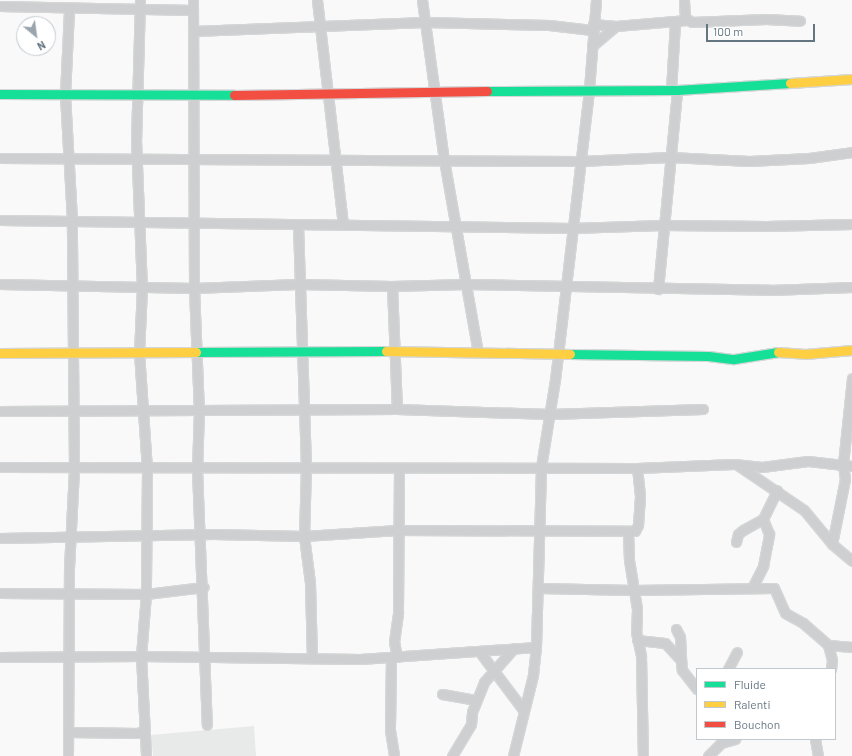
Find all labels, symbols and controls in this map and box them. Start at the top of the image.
north arrow [16,16,56,56]
scale bar [708,16,817,42]
text: 100 m [713,24,743,38]
text: N [35,39,48,54]
legend [696,668,836,740]
text: Fluide [734,677,766,691]
text: Ralenti [734,697,771,711]
text: Bouchon [734,717,780,731]

